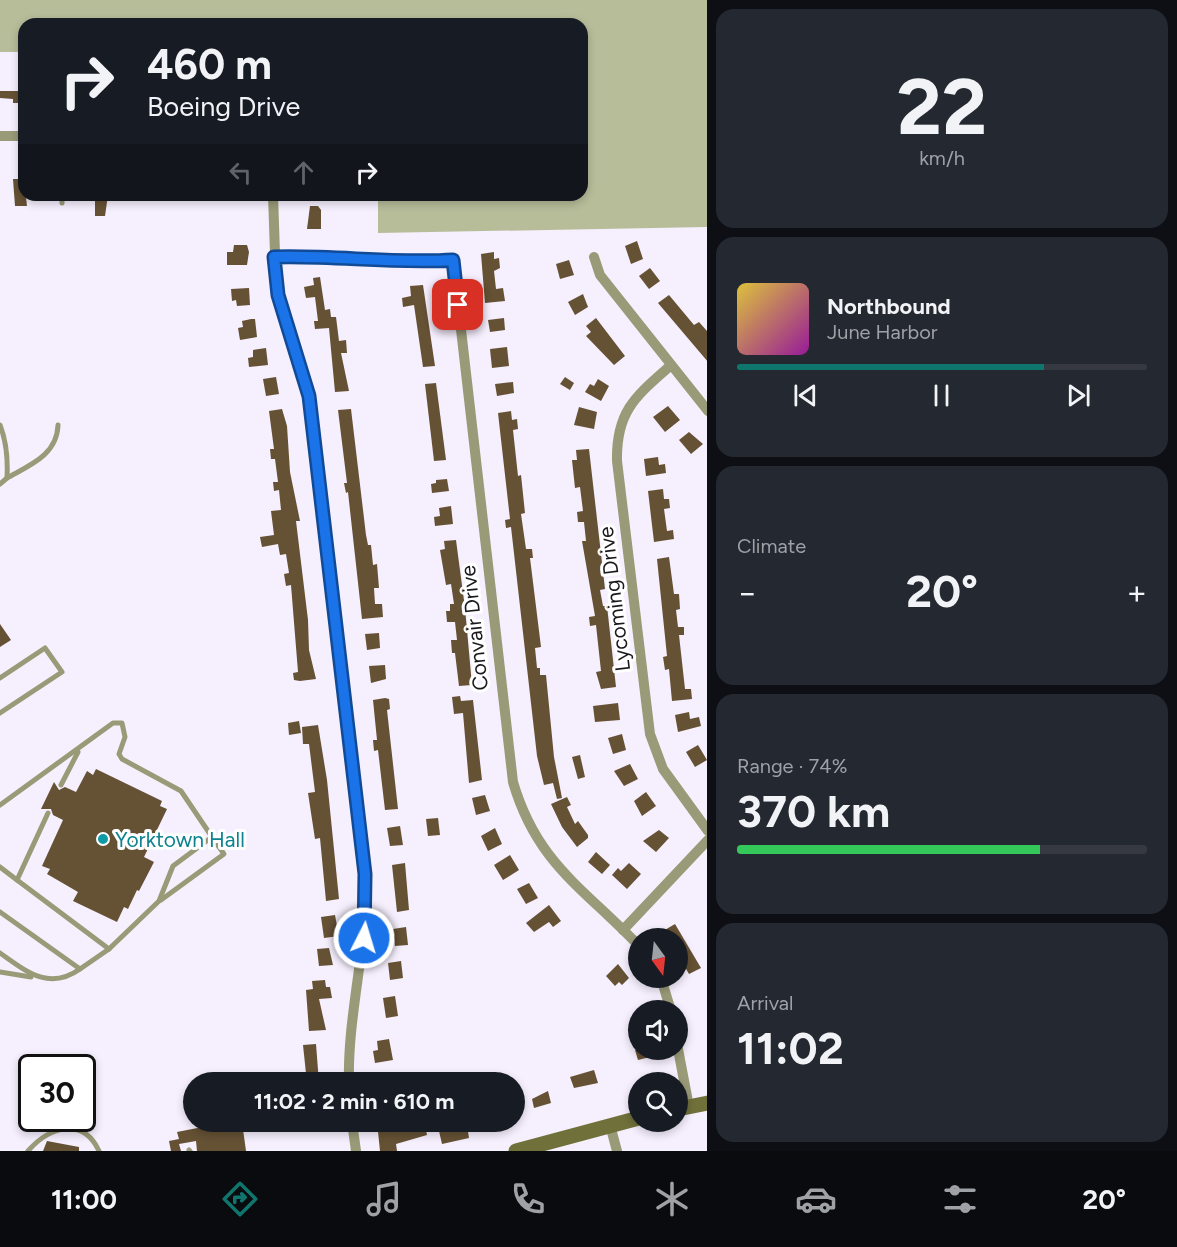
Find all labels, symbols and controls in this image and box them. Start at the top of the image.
text: 460 m [147,39,272,90]
icon: right [48,42,126,120]
text: 22 [897,60,987,154]
text: Boeing Drive [147,90,300,123]
text: km/h [919,146,965,170]
icon: left [224,156,257,189]
icon: ahead [287,156,320,189]
icon: right [350,156,383,189]
pin [432,279,483,330]
icon: arrive [441,288,474,321]
text: Northbound [827,293,951,320]
text: June Harbor [827,320,938,344]
icon: previous [789,379,822,412]
icon: pause [925,379,958,412]
icon: next [1062,379,1095,412]
street label: Lycoming Drive [593,525,635,673]
text: Climate [737,534,806,558]
street label: Convair Drive [455,564,493,692]
text: 20° [906,564,978,618]
text: − [737,573,758,612]
text: + [1126,573,1147,612]
text: Range · 74% [737,754,847,778]
text: 370 km [737,784,890,838]
place label: Yorktown Hall [115,827,245,852]
marker: Yorktown Hall [96,832,110,846]
position arrow [332,906,396,970]
north arrow [628,928,688,988]
map controls [628,928,688,1132]
text: Arrival [737,991,793,1015]
button: sound [628,1000,688,1060]
text: 11:02 [737,1021,844,1075]
speed limit sign: 30 [18,1054,96,1132]
button: search [628,1072,688,1132]
text: 11:02 · 2 min · 610 m [254,1088,454,1115]
icon: directions [219,1178,261,1220]
icon: music [363,1178,405,1220]
icon: phone [507,1178,549,1220]
icon: climate [651,1178,693,1220]
icon: car [795,1178,837,1220]
icon: filters [939,1178,981,1220]
text: 11:00 [51,1183,117,1216]
text: 20° [1083,1183,1126,1216]

